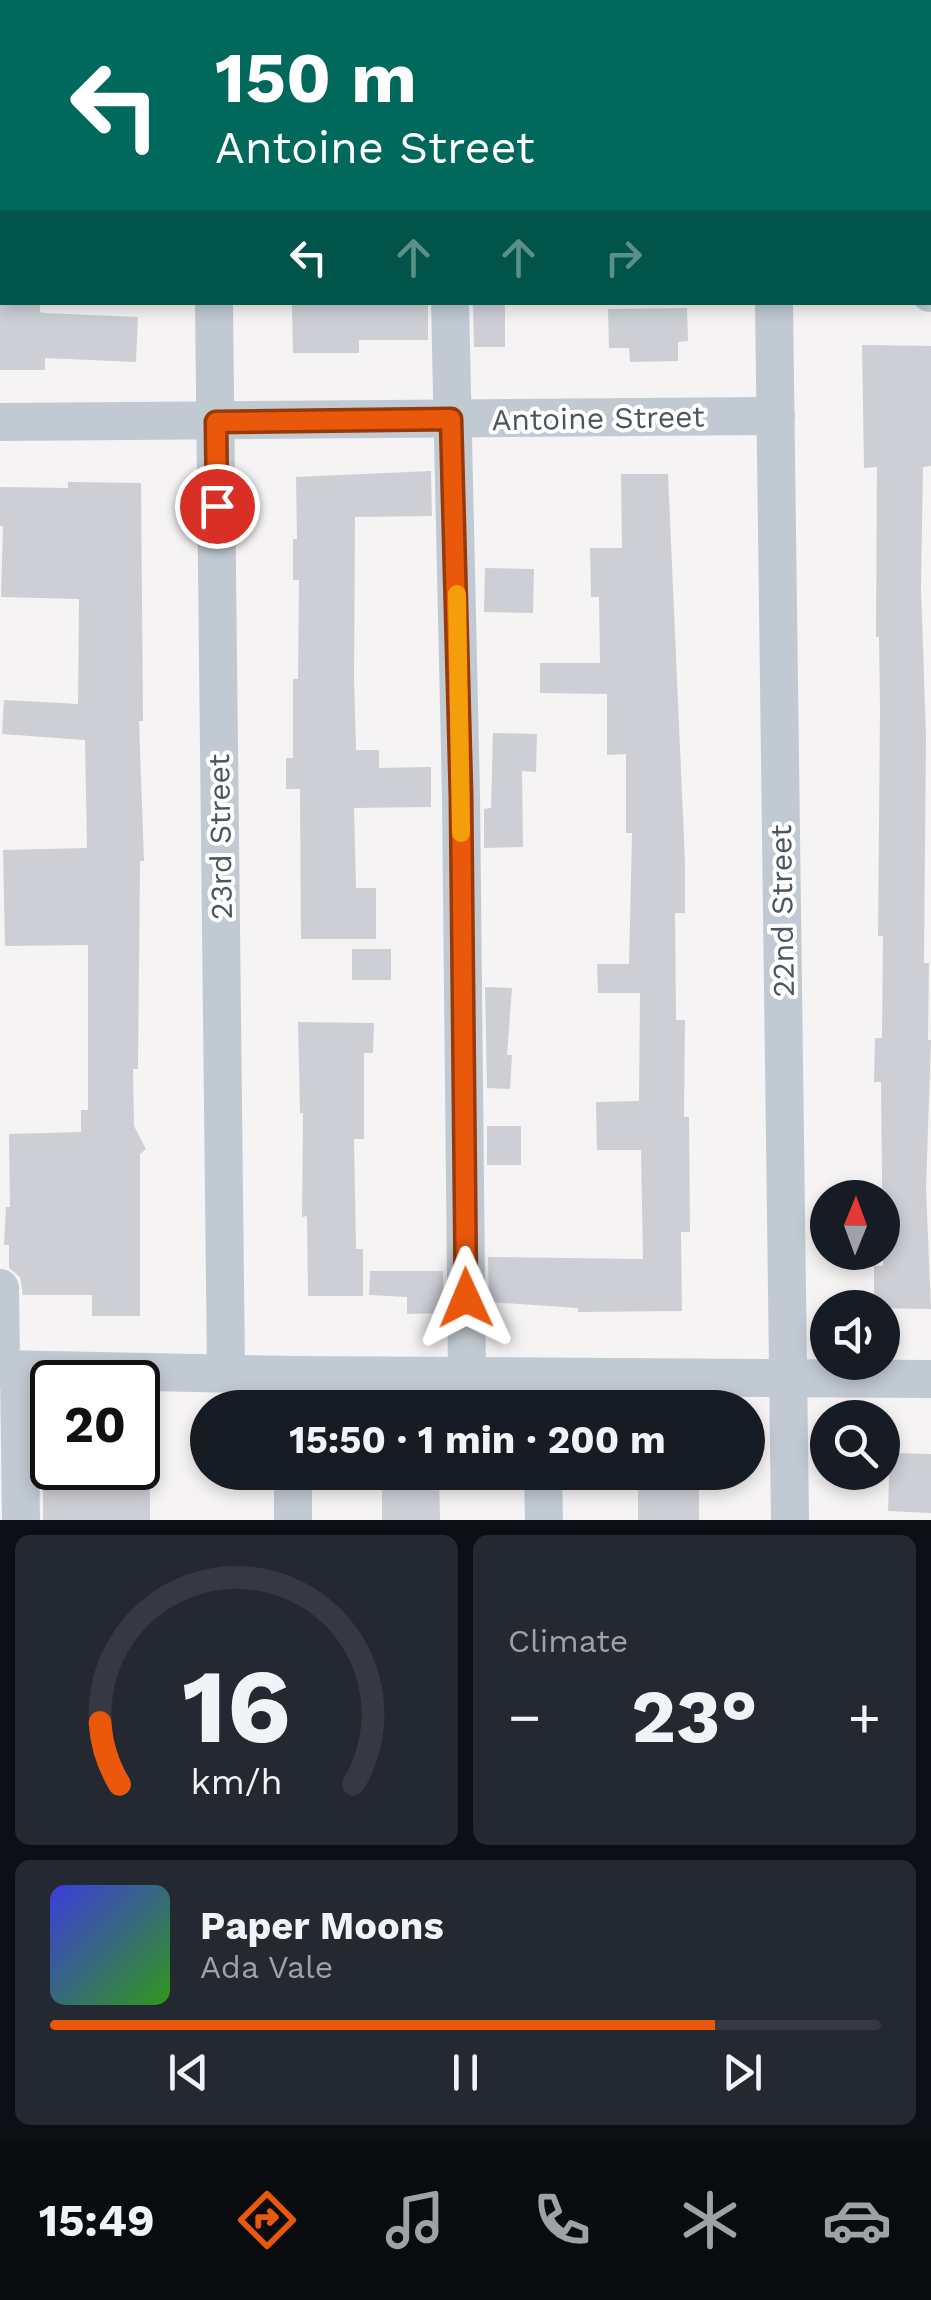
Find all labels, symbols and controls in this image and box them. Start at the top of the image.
text: 150 m [215,37,417,119]
icon: left [50,40,180,170]
text: Antoine Street [215,121,535,174]
icon: left [281,230,336,285]
icon: ahead [386,230,441,285]
icon: ahead [491,230,546,285]
icon: right [596,230,651,285]
street label: Antoine Street [491,399,705,437]
pin [175,464,260,549]
icon: arrive [190,479,245,534]
street label: 23rd Street [201,753,239,920]
street label: 22nd Street [763,824,801,998]
north arrow [810,1180,900,1270]
map controls [810,1180,900,1490]
position arrow [414,1246,518,1350]
button: sound [810,1290,900,1380]
speed limit sign: 20 [30,1360,160,1490]
button: search [810,1400,900,1490]
text: 15:50 · 1 min · 200 m [289,1418,666,1462]
text: Climate [508,1622,628,1660]
text: 16 [182,1645,291,1767]
text: 23° [631,1672,758,1760]
text: − [508,1685,541,1749]
text: + [848,1685,881,1749]
text: km/h [190,1761,283,1803]
text: Paper Moons [200,1904,444,1948]
text: Ada Vale [200,1948,333,1986]
icon: previous [161,2045,216,2100]
icon: pause [438,2045,493,2100]
icon: next [715,2045,770,2100]
icon: directions [232,2185,302,2255]
icon: music [380,2185,450,2255]
icon: phone [527,2185,597,2255]
icon: climate [675,2185,745,2255]
icon: car [822,2185,892,2255]
text: 15:49 [39,2194,155,2247]

